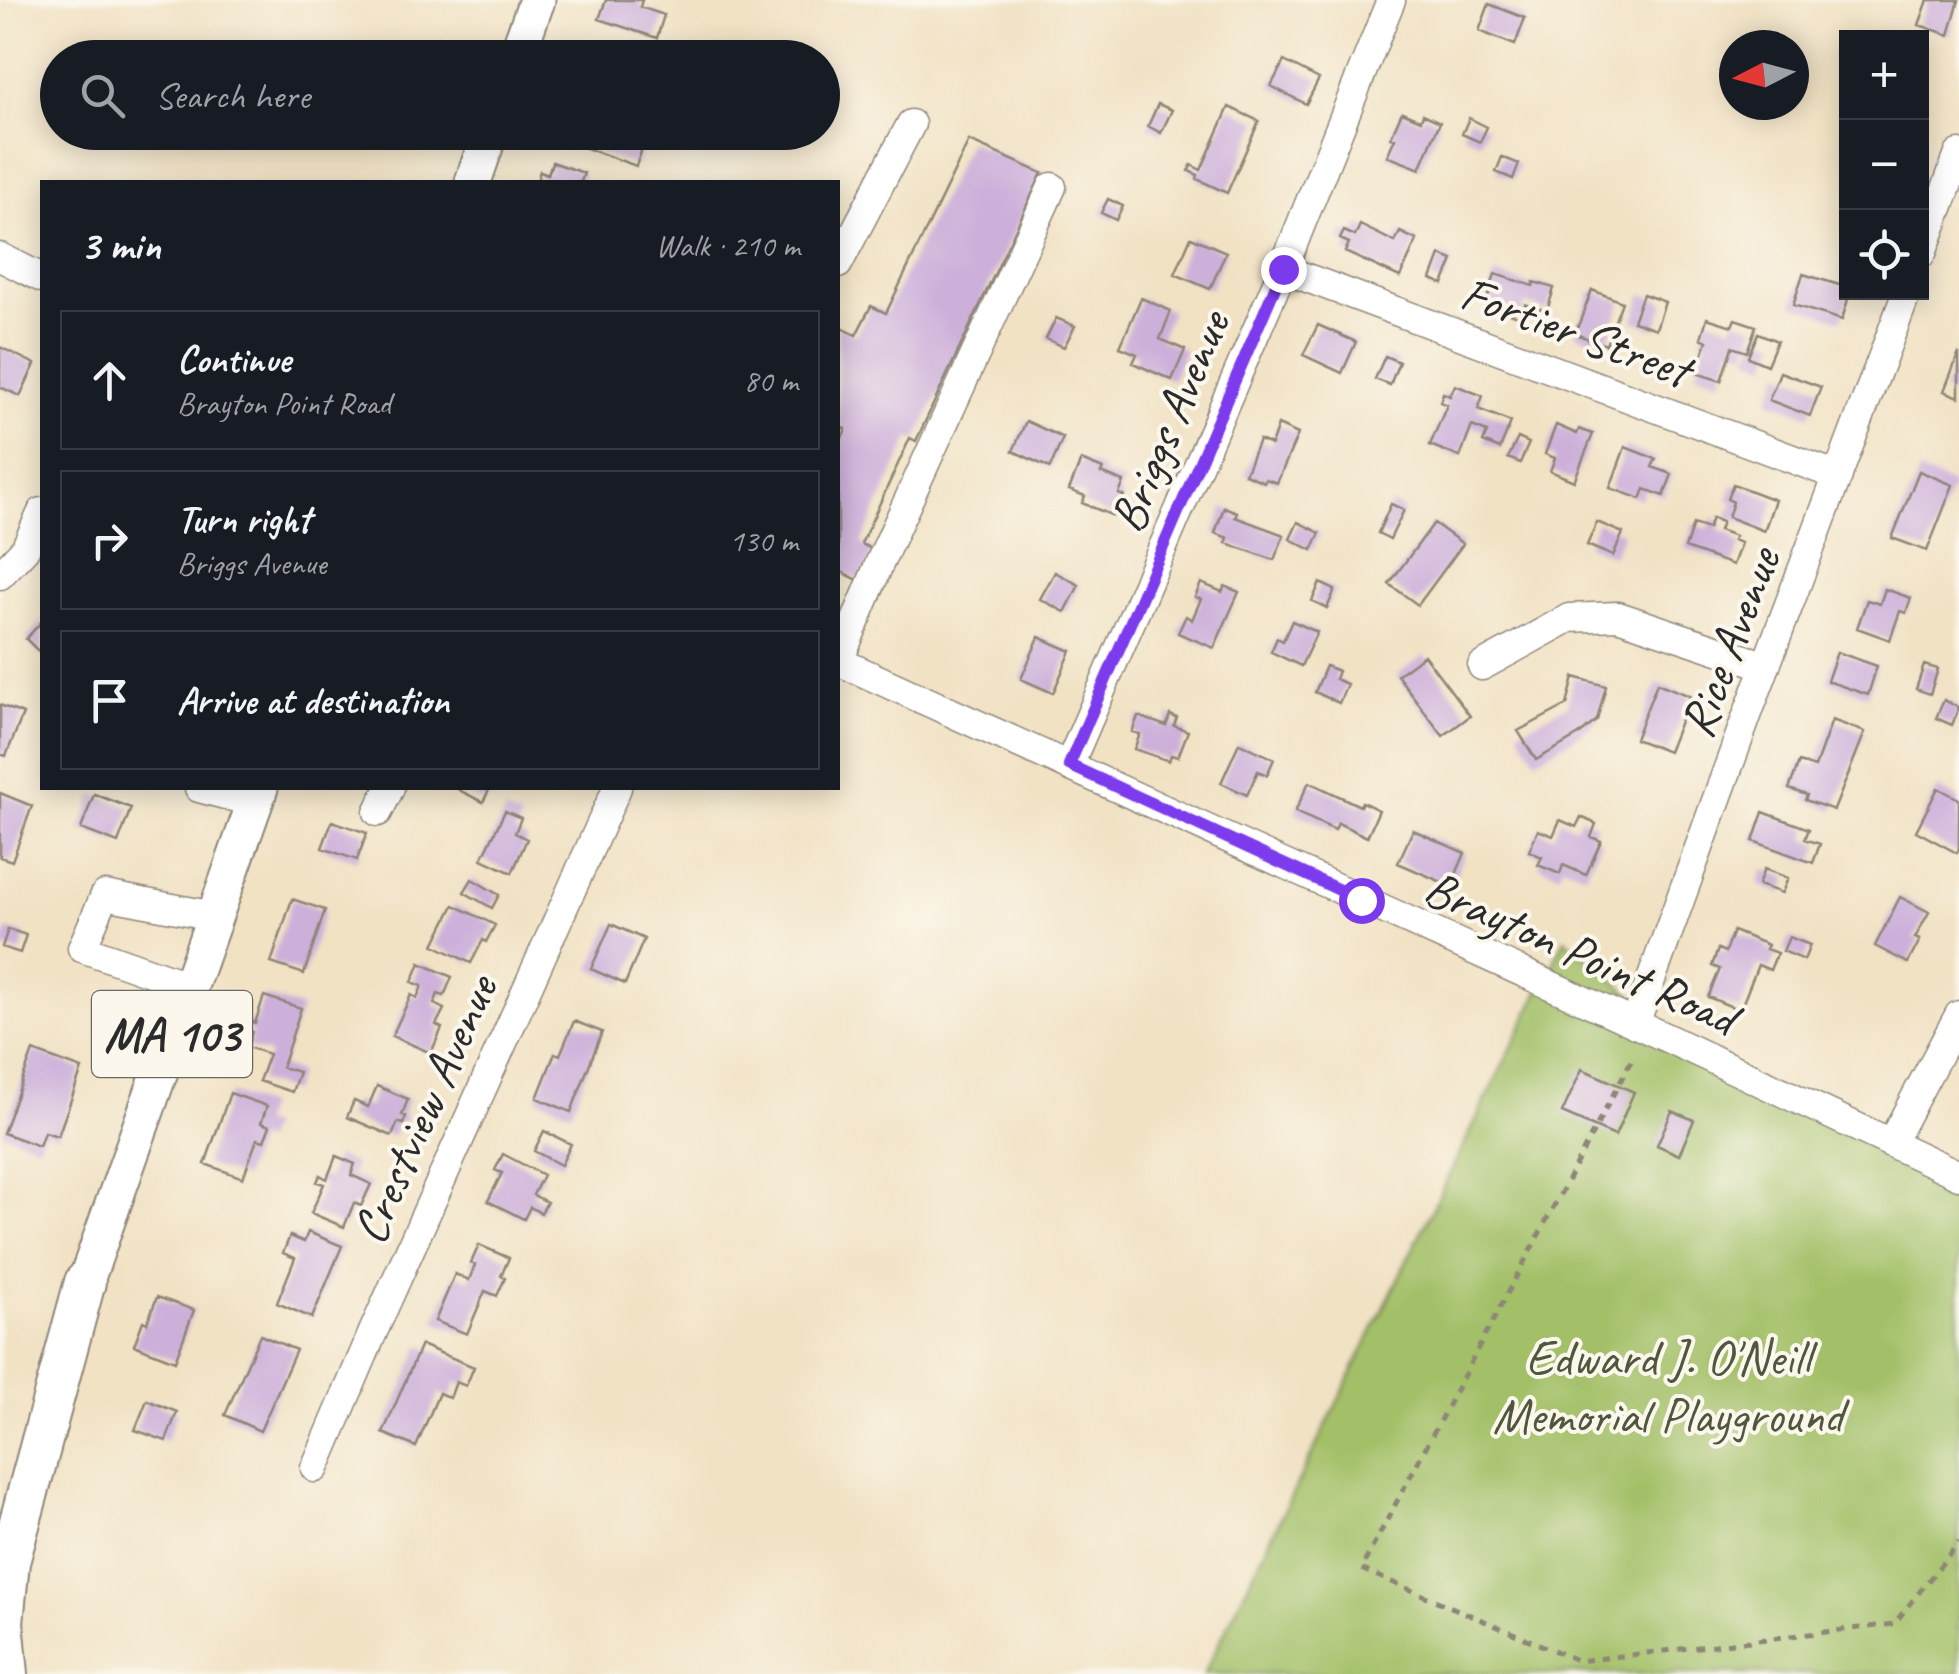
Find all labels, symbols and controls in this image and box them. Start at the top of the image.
north arrow [1719,30,1809,120]
map controls [1839,30,1929,300]
button: + [1839,30,1929,120]
search box [40,40,840,150]
icon: search [75,68,130,123]
text: Search here [155,72,310,119]
button: − [1839,120,1929,210]
button: locate [1839,210,1929,300]
text: 3 min [80,219,160,272]
text: Walk · 210 m [656,225,800,266]
route end [1261,247,1307,293]
street label: Fortier Street [1453,261,1704,404]
street label: Briggs Avenue [1095,299,1245,541]
text: Continue [177,336,291,383]
icon: ahead [82,353,137,408]
text: 80 m [744,360,798,401]
text: Brayton Point Road [177,383,391,424]
text: Turn right [177,496,311,543]
icon: right [82,513,137,568]
text: 130 m [729,520,798,561]
street label: Rice Avenue [1665,537,1795,746]
text: Briggs Avenue [177,543,326,584]
icon: arrive [82,673,137,728]
text: Arrive at destination [177,677,449,724]
street label: Brayton Point Road [1415,856,1752,1052]
route start [1339,878,1385,924]
street label: Crestview Avenue [337,963,513,1253]
road number: MA 103 [92,991,252,1077]
park label: Edward J. O'Neill Memorial Playground [1493,1326,1850,1447]

